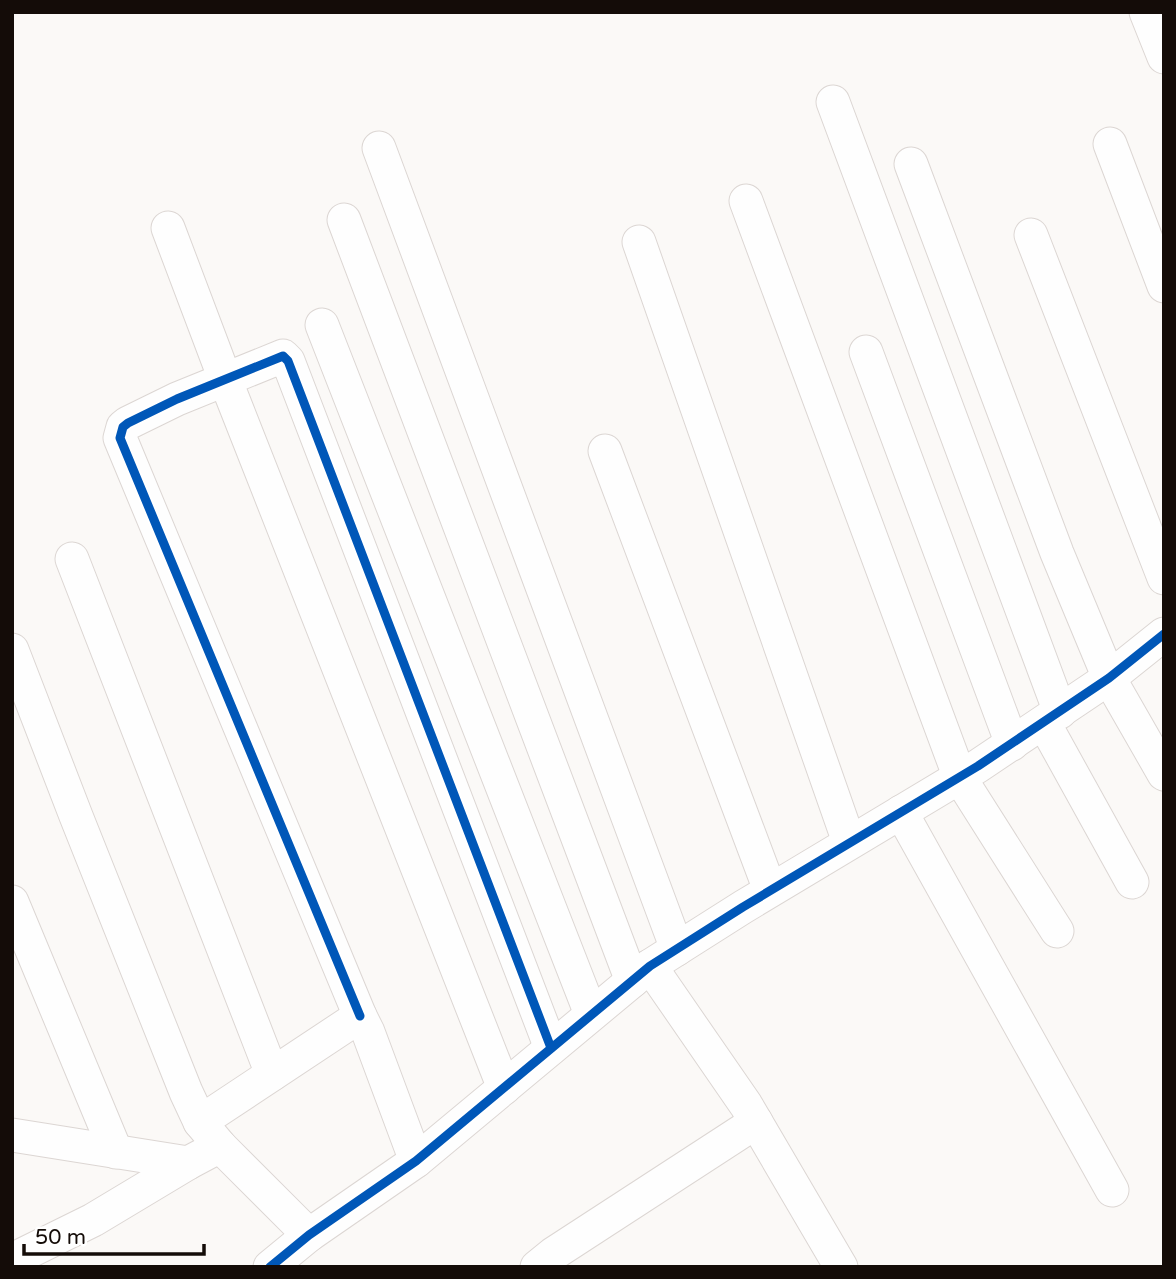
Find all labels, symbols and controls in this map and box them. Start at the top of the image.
scale bar [24,1212,205,1256]
text: 50 m [35,1225,86,1250]

